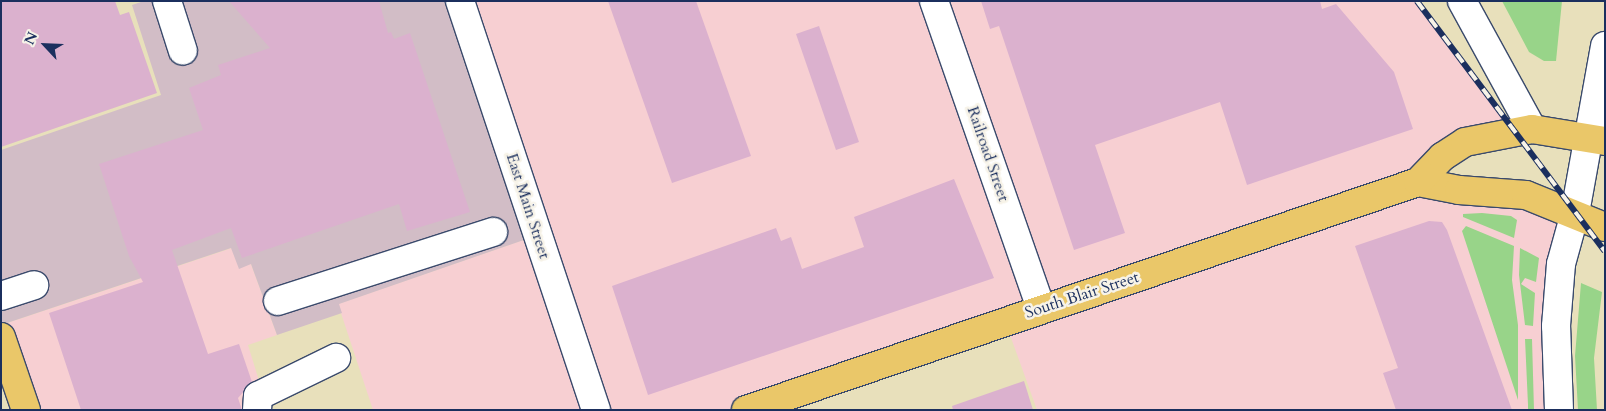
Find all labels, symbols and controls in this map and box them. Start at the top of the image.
north arrow [20,20,70,70]
text: N [20,29,42,48]
street label: Railroad Street [963,104,1013,204]
street label: East Main Street [502,151,554,261]
street label: South Blair Street [1023,268,1141,322]

